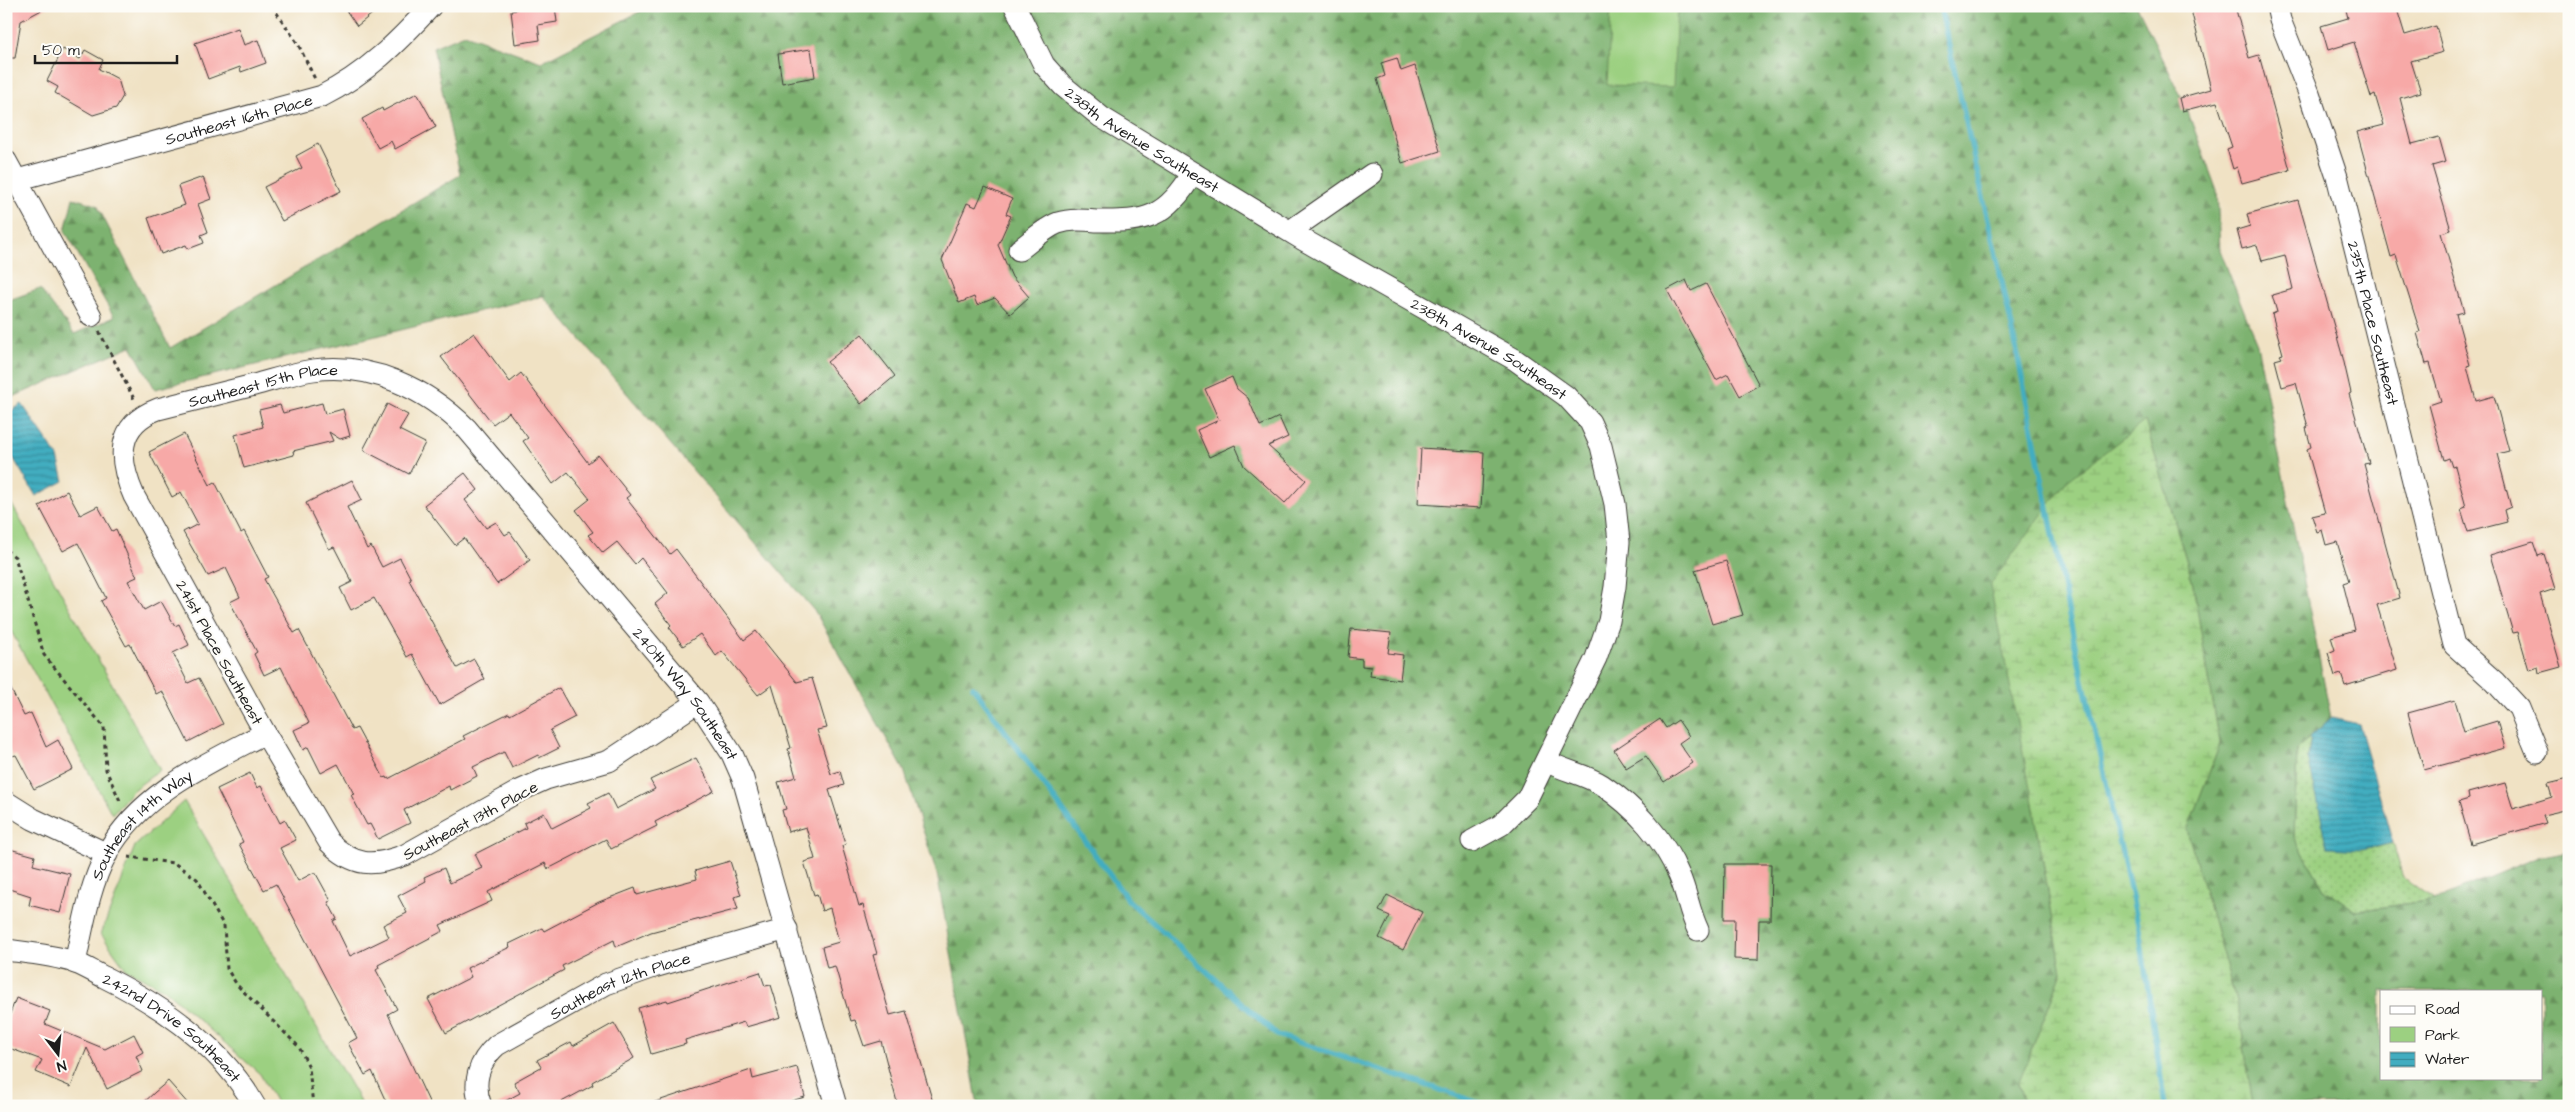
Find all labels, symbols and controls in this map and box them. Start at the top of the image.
scale bar [35,32,178,64]
text: 50 m [42,40,80,61]
street label: 238th Avenue Southeast [1060,82,1224,199]
street label: Southeast 16th Place [163,89,316,151]
street label: 235th Place Southeast [2342,239,2404,408]
street label: 238th Avenue Southeast [1406,293,1572,406]
street label: Southeast 15th Place [186,359,338,413]
street label: 241st Place Southeast [170,576,268,729]
street label: 240th Way Southeast [627,623,743,764]
street label: Southeast 14th Way [86,765,197,883]
street label: Southeast 13th Place [399,776,542,866]
street label: Southeast 12th Place [546,947,693,1025]
street label: 242nd Drive Southeast [99,968,246,1088]
legend [2380,990,2542,1080]
text: Road [2425,999,2460,1020]
text: Park [2425,1025,2460,1046]
north arrow [32,1030,82,1080]
text: Water [2425,1049,2469,1070]
text: N [54,1055,68,1076]

